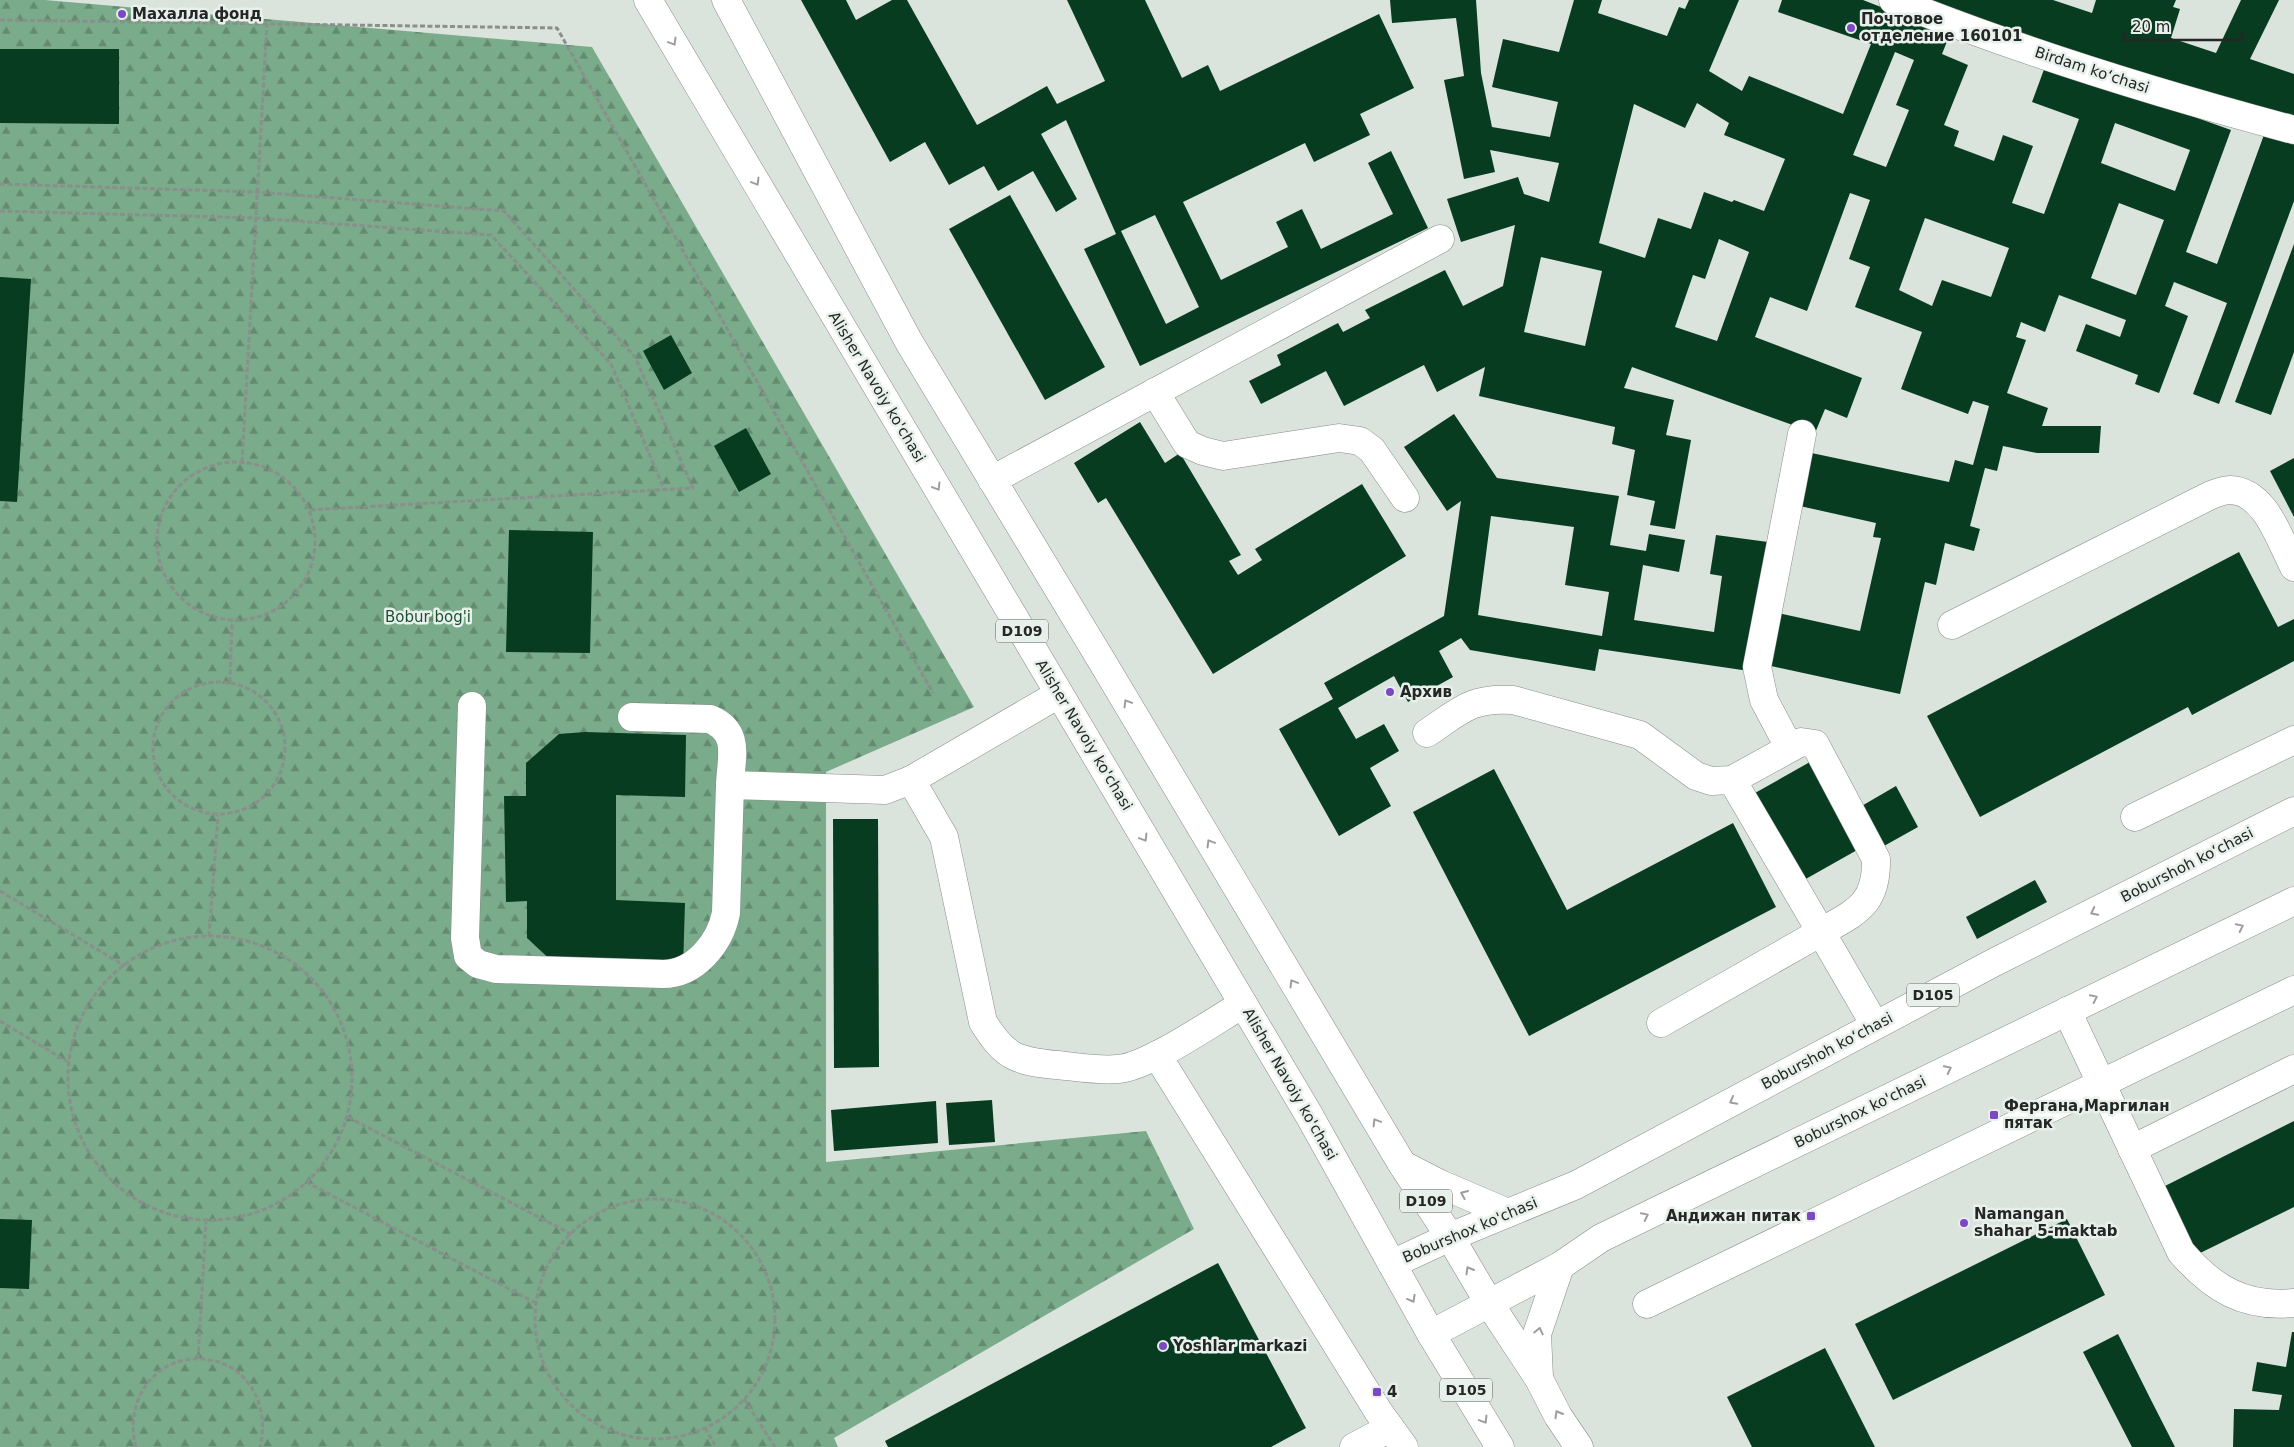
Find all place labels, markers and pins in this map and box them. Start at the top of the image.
place label: Махалла фонд [132,5,262,23]
marker: Махалла фонд [116,8,128,20]
place label: Почтовое отделение 160101 [1861,10,2022,45]
marker: Почтовое отделение 160101 [1845,22,1857,34]
place label: Архив [1400,683,1452,701]
marker: Архив [1384,686,1396,698]
place label: Фергана,Маргилан пятак [2004,1097,2170,1132]
marker: Фергана,Маргилан пятак [1988,1109,2000,1121]
place label: Namangan shahar 5-maktab [1974,1205,2118,1240]
place label: Андижан питак [1666,1207,1801,1225]
marker: Андижан питак [1805,1210,1817,1222]
marker: Namangan shahar 5-maktab [1958,1217,1970,1229]
place label: Yoshlar markazi [1172,1337,1307,1355]
marker: Yoshlar markazi [1157,1340,1169,1352]
place label: 4 [1387,1383,1397,1401]
marker: 4 [1371,1386,1383,1398]

